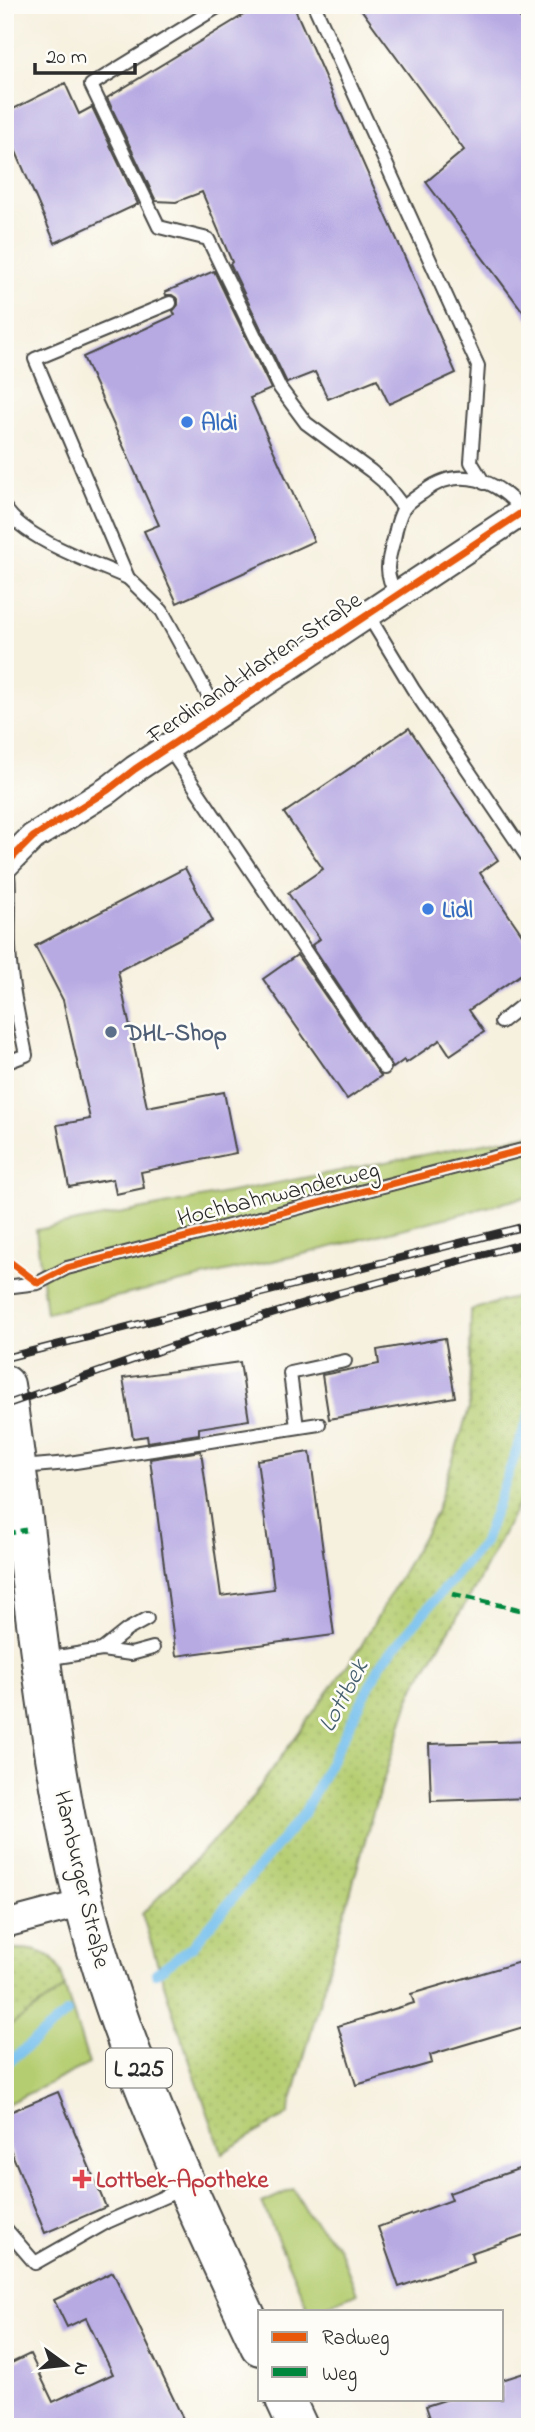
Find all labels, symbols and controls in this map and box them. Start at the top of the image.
scale bar [35,32,135,76]
text: 20 m [46,43,87,73]
place label: Aldi [201,407,238,442]
marker: Aldi [179,414,195,430]
street label: Ferdinand-Harten-Straße [140,584,370,755]
place label: Lidl [442,894,473,929]
marker: Lidl [420,901,436,917]
place label: DHL-Shop [124,1017,227,1052]
marker: DHL-Shop [103,1024,119,1040]
street label: Hochbahnwanderweg [174,1153,383,1237]
water label: Lottbek [310,1652,380,1739]
street label: Hamburger Straße [43,1787,118,1972]
road number: L 225 [106,2048,172,2088]
place label: Lottbek-Apotheke [96,2164,269,2199]
marker: Lottbek-Apotheke [74,2171,90,2187]
legend [258,2310,504,2400]
text: Radweg [322,2324,389,2356]
north arrow [32,2330,102,2400]
text: N [65,2359,95,2379]
text: Weg [322,2360,357,2392]

